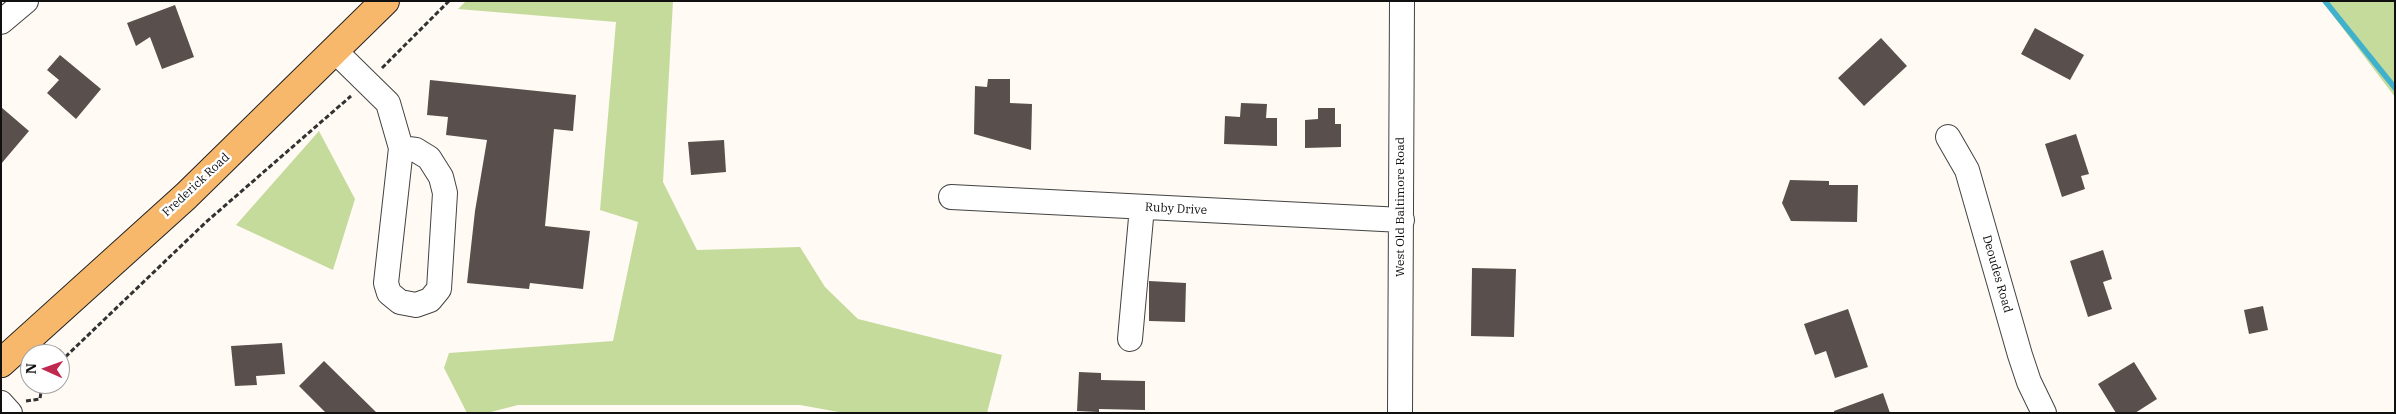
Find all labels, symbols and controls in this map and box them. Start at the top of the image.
street label: West Old Baltimore Road [1394,137,1408,277]
street label: Frederick Road [159,150,233,220]
street label: Ruby Drive [1145,200,1207,218]
street label: Deoudes Road [1979,234,2015,314]
north arrow [20,344,70,394]
text: N [22,363,40,374]

